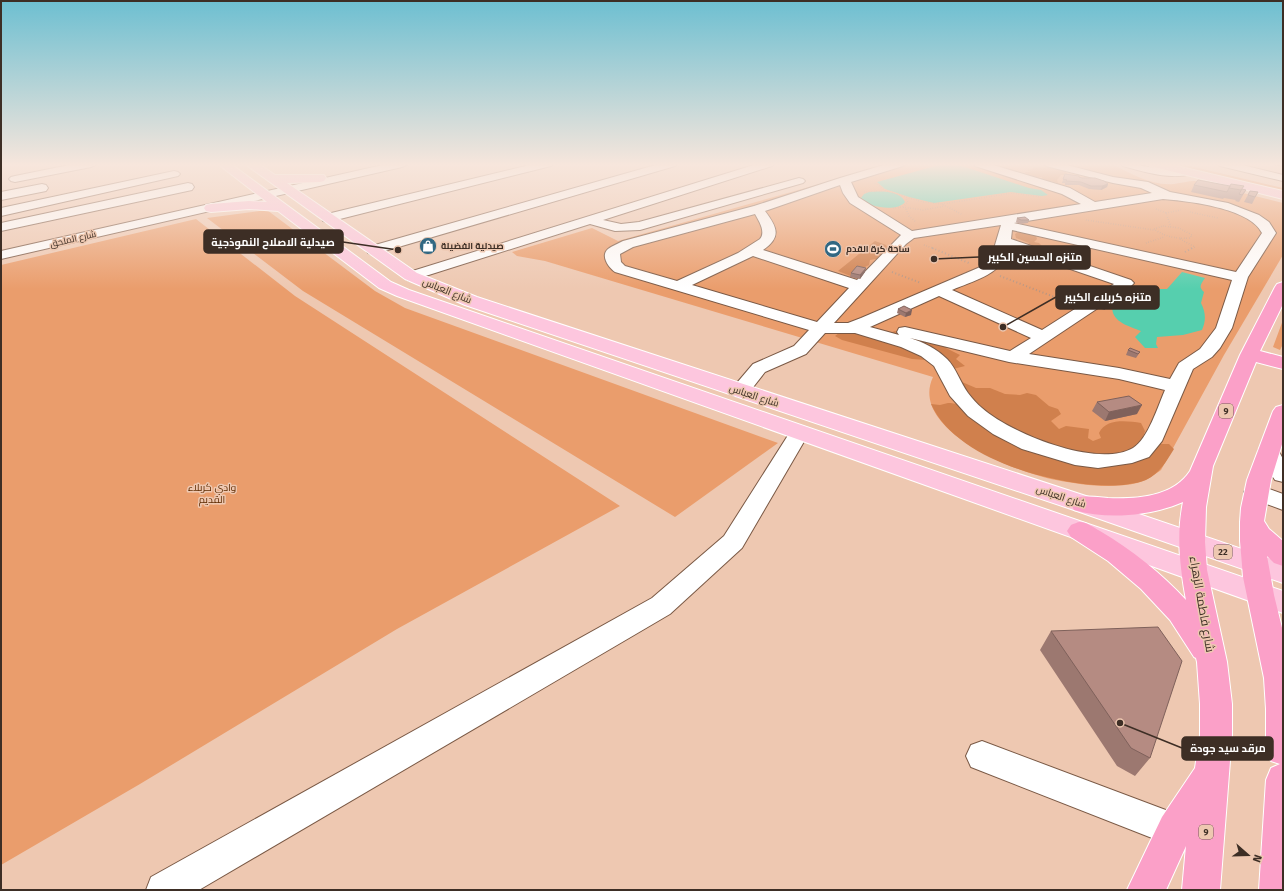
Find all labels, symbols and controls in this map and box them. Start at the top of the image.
street label: شارع الملحق [49,229,97,250]
callout: صيدلية الاصلاح النموذجية [204,230,343,253]
text: صيدلية الاصلاح النموذجية [211,236,335,250]
shop icon: صيدلية الفضيلة [418,236,438,256]
sports icon: ساحة كرة القدم [823,239,843,259]
place label: صيدلية الفضيلة [441,241,504,252]
place label: ساحة كرة القدم [846,244,910,255]
callout: متنزه الحسين الكبير [979,246,1090,269]
text: متنزه الحسين الكبير [987,251,1082,264]
street label: شارع العباس [421,276,473,306]
callout: متنزه كربلاء الكبير [1056,286,1159,309]
text: متنزه كربلاء الكبير [1063,291,1152,304]
street label: شارع العباس [728,382,780,410]
road number: 9 [1219,404,1233,418]
park label: وادي كربلاء القديم [188,482,236,507]
street label: شارع العباس [1035,483,1087,511]
road number: 22 [1214,545,1232,559]
street label: شارع فاطمة الزهراء [1186,555,1217,653]
callout: مرقد سيد جودة [1182,737,1273,760]
text: مرقد سيد جودة [1190,742,1266,756]
road number: 9 [1199,825,1213,839]
north arrow [1228,835,1268,875]
text: N [1250,853,1264,864]

